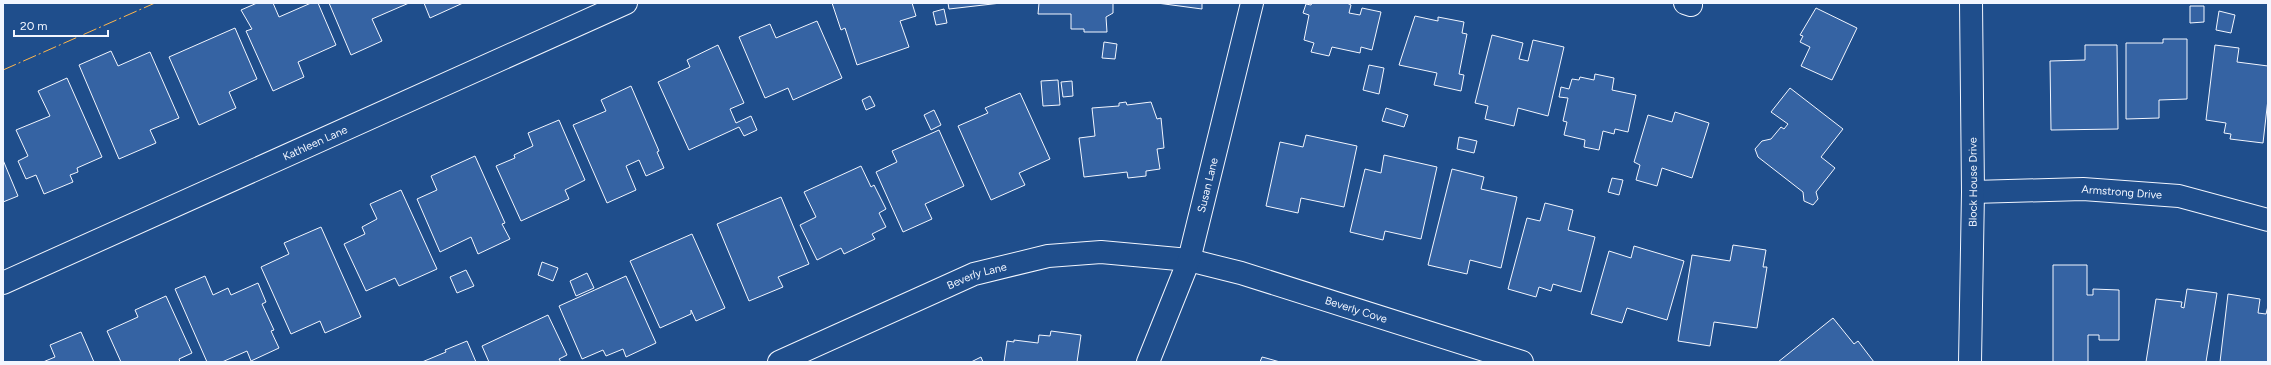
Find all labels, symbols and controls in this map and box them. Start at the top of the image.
scale bar [14,12,108,38]
text: 20 m [20,19,48,33]
street label: Kathleen Lane [281,123,349,163]
street label: Block House Drive [1966,137,1980,227]
street label: Susan Lane [1194,156,1220,214]
street label: Armstrong Drive [2081,182,2163,201]
street label: Beverly Lane [945,260,1008,292]
street label: Beverly Cove [1323,294,1389,325]

